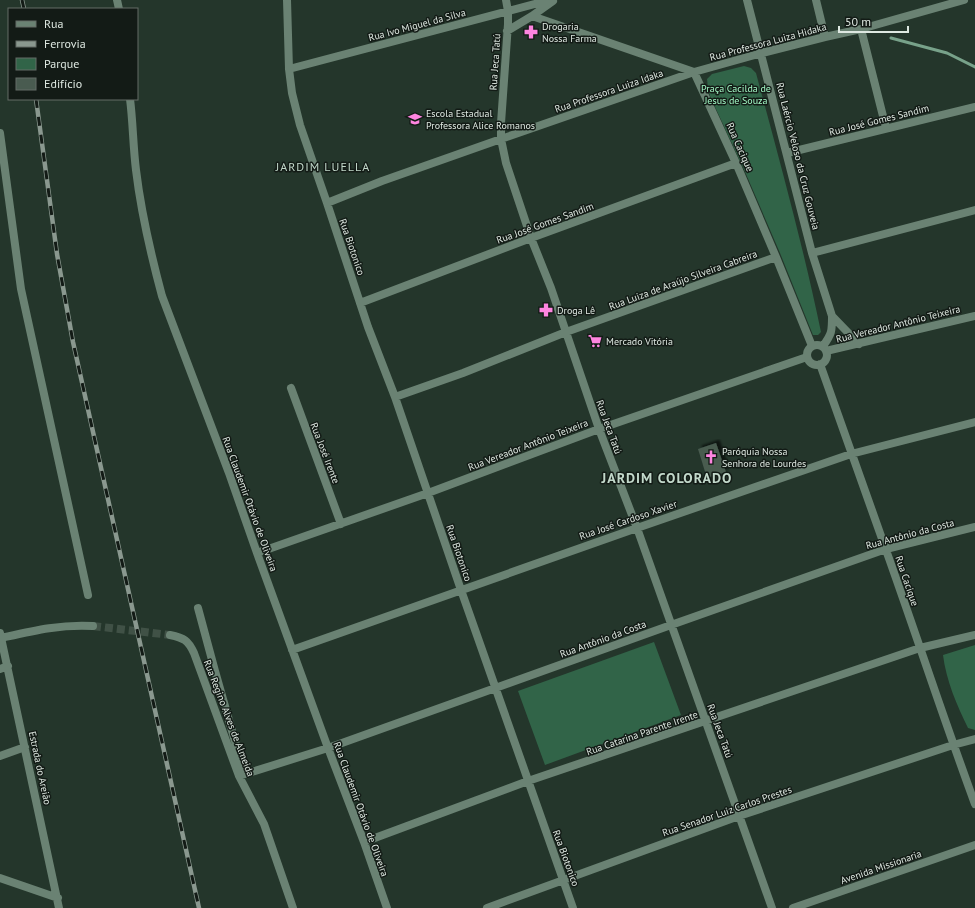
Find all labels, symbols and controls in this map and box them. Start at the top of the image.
street label: Rua Ivo Miguel da Silva [367,6,467,44]
legend [8,8,138,100]
scale bar [839,8,908,34]
text: 50 m [845,14,871,29]
text: Rua [44,16,63,31]
place label: Drogaria Nossa Farma [542,20,597,45]
street label: Rua Professora Luiza Hidaka [708,20,828,64]
pharmacy icon: Drogaria Nossa Farma [523,24,539,40]
street label: Rua Jeca Tatú [487,33,503,91]
text: Ferrovia [44,36,86,51]
text: Parque [44,56,79,71]
street label: Rua Professora Luiza Idaka [553,66,665,116]
text: Edifício [44,76,82,91]
street label: Rua Laércio Veloso da Cruz Gouveia [773,81,823,231]
park label: Praça Cacilda de Jesus de Souza [701,82,771,107]
street label: Rua José Gomes Sandim [828,101,930,139]
place label: Escola Estadual Professora Alice Romanos [426,107,535,132]
school or university icon: Escola Estadual Professora Alice Romanos [407,111,423,127]
street label: Rua Cacique [723,120,757,174]
district label: JARDIM LUELLA [275,159,370,174]
street label: Rua José Gomes Sandim [495,199,595,247]
street label: Rua Biotonico [336,217,368,277]
street label: Rua Luiza de Araújo Silveira Cabreira [607,247,759,313]
pharmacy icon: Droga Lê [538,302,554,318]
street label: Rua Vereador Antônio Teixeira [835,302,961,346]
place label: Droga Lê [557,304,595,317]
supermarket icon: Mercado Vitória [587,333,603,349]
place label: Mercado Vitória [606,335,673,348]
street label: Rua Jeca Tatú [593,398,625,456]
street label: Rua Vereador Antônio Teixeira [466,416,590,474]
street label: Rua José Irente [307,421,343,485]
street label: Rua Claudemir Otávio de Oliveira [220,435,280,573]
place label: Paróquia Nossa Senhora de Lourdes [722,445,806,470]
church icon: Paróquia Nossa Senhora de Lourdes [703,449,719,465]
district label: JARDIM COLORADO [600,469,733,487]
street label: Rua José Cardoso Xavier [577,497,679,543]
street label: Rua Antônio da Costa [864,516,956,552]
street label: Rua Biotonico [443,523,475,583]
street label: Rua Cacique [892,554,922,608]
street label: Rua Antônio da Costa [558,617,648,661]
street label: Rua Regino Alves de Almeida [201,658,257,778]
street label: Rua Jeca Tatú [704,702,736,760]
street label: Rua Catarina Parente Irente [584,708,700,758]
street label: Estrada do Areião [26,730,54,806]
street label: Rua Claudemir Otávio de Oliveira [331,740,391,878]
street label: Rua Senador Luiz Carlos Prestes [661,783,793,839]
street label: Rua Biotonico [550,828,582,888]
street label: Avenida Missionaria [839,847,923,887]

